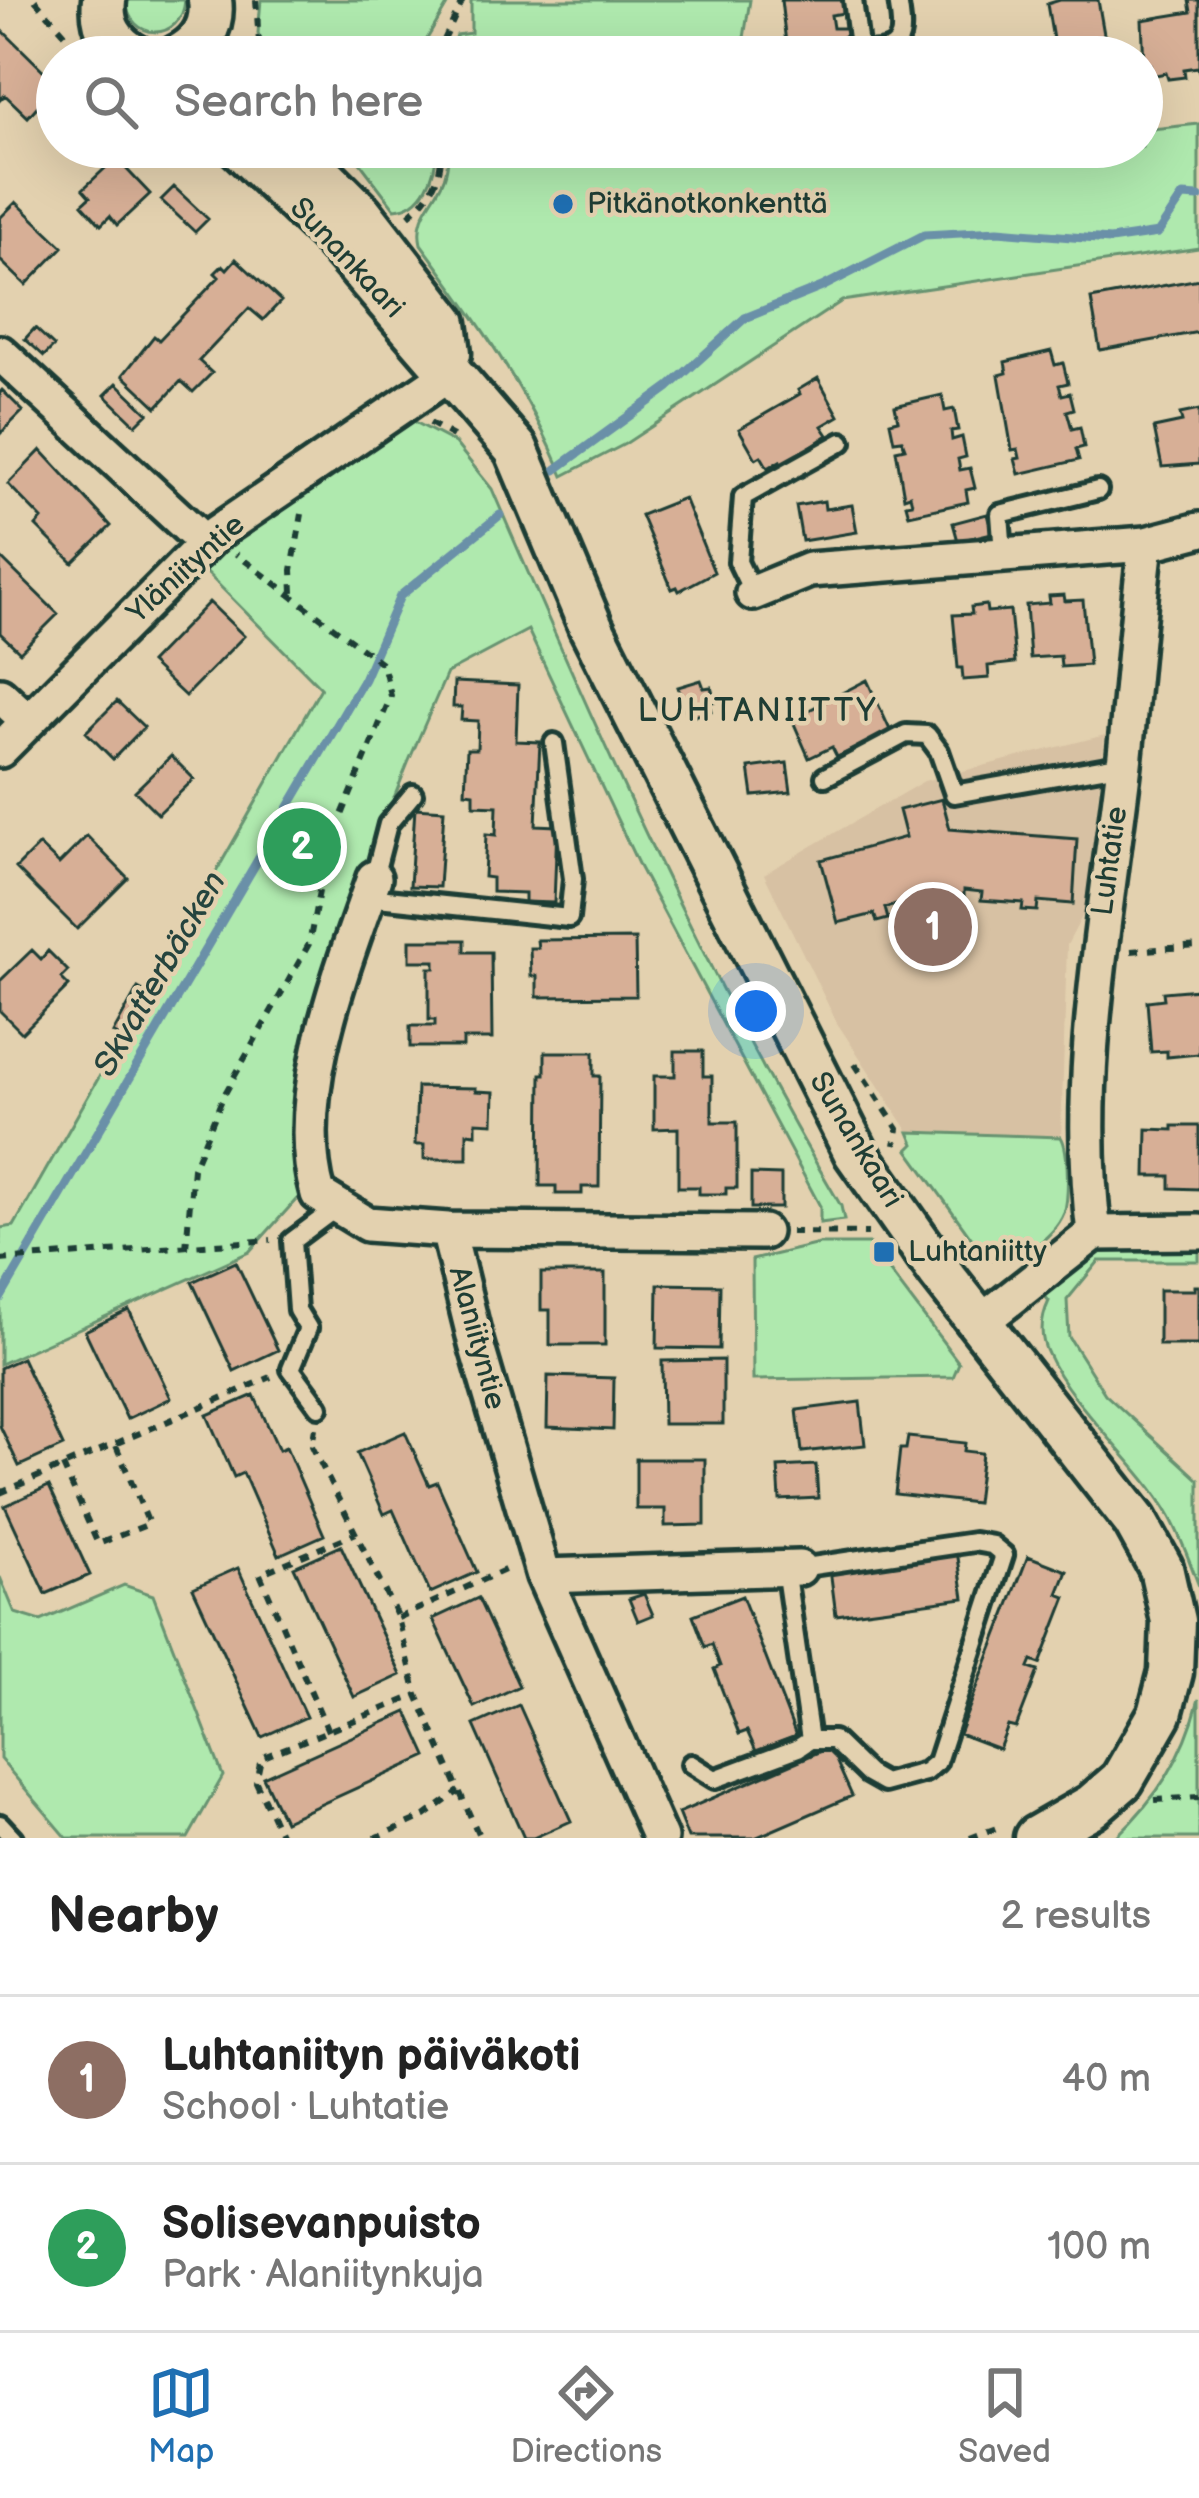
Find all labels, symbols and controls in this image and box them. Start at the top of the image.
search box [36,36,1163,168]
icon: search [78,69,144,135]
text: Search here [174,75,423,130]
place label: Pitkänotkonkenttä [587,186,828,222]
street label: Sunankaari [282,190,412,326]
marker: Pitkänotkonkenttä [550,191,576,217]
street label: Yläniityntie [119,507,252,632]
district label: LUHTANIITTY [637,691,879,731]
pin: 2 [263,802,341,892]
street label: Luhtatie [1085,804,1135,918]
water label: Skvatterbäcken [85,864,235,1084]
pin: 1 [894,882,972,972]
your location [726,981,786,1041]
street label: Sunankaari [802,1066,910,1214]
place label: Luhtaniitty [908,1234,1047,1270]
marker: Luhtaniitty [871,1239,897,1265]
street label: Alaniityntie [441,1263,513,1413]
text: Nearby [48,1886,219,1947]
text: 2 results [1000,1893,1151,1940]
text: Luhtaniityn päiväkoti [162,2029,580,2084]
text: 1 [79,2056,95,2103]
text: 40 m [1061,2056,1151,2103]
text: School · Luhtatie [162,2084,449,2131]
text: Solisevanpuisto [162,2197,481,2252]
text: 2 [75,2224,99,2271]
text: 100 m [1047,2224,1151,2271]
text: Park · Alaniitynkuja [162,2252,484,2299]
tab: Map [148,2360,214,2472]
tab: Directions [511,2360,662,2472]
tab: Saved [958,2360,1051,2472]

